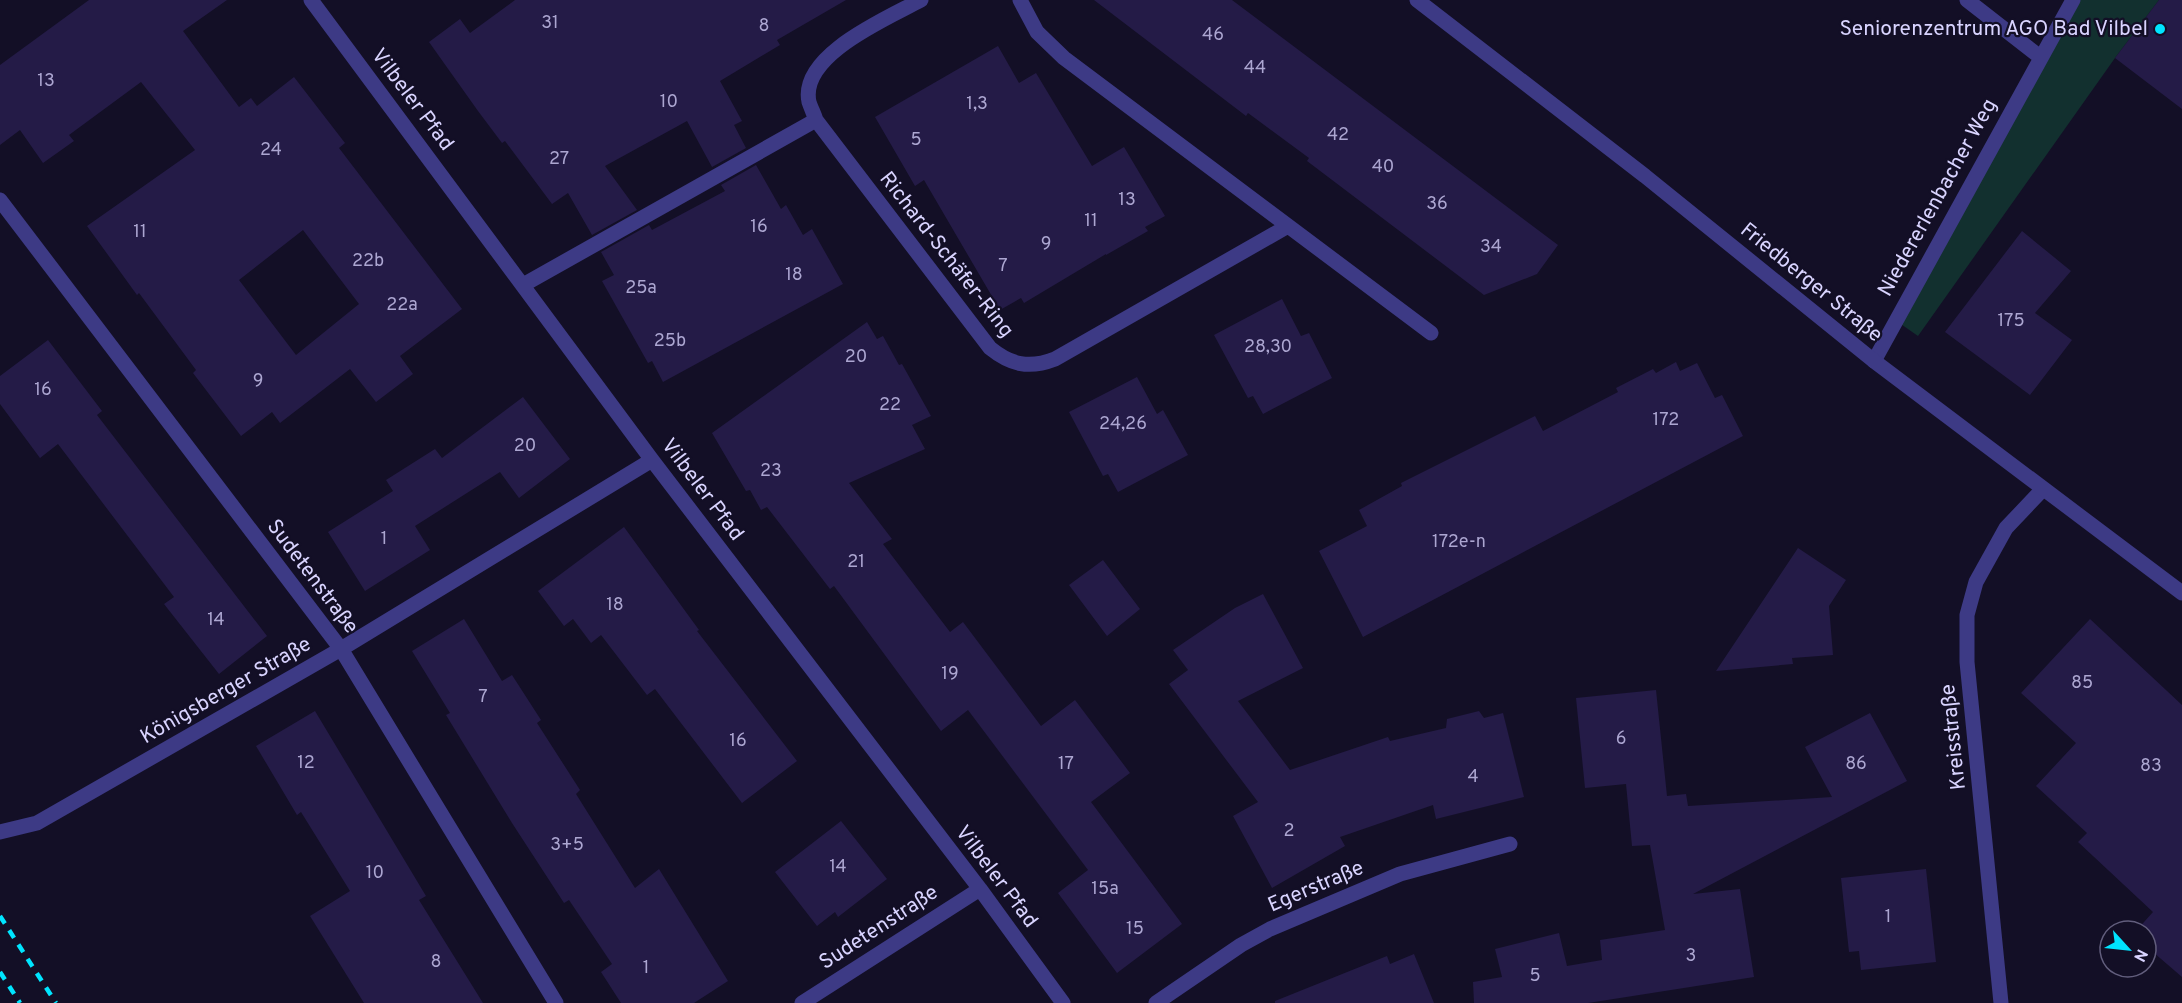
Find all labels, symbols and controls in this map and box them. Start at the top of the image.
house number: 31 [541,12,559,35]
house number: 8 [759,15,770,38]
place label: Seniorenzentrum AGO Bad Vilbel [1840,16,2148,43]
marker: Seniorenzentrum AGO Bad Vilbel [2153,22,2167,36]
house number: 46 [1202,24,1224,47]
street label: Vilbeler Pfad [365,43,459,157]
house number: 44 [1244,57,1266,80]
house number: 13 [37,70,55,93]
house number: 10 [660,91,678,114]
house number: 1,3 [966,93,988,116]
street label: Niedererlenbacher Weg [1872,94,2004,302]
house number: 42 [1327,124,1349,147]
house number: 5 [910,129,922,152]
house number: 24 [260,139,282,162]
house number: 27 [549,148,569,171]
house number: 40 [1372,156,1394,179]
street label: Richard-Schäfer-Ring [873,167,1019,343]
house number: 13 [1118,189,1136,212]
house number: 36 [1426,193,1448,216]
house number: 11 [1084,210,1098,233]
house number: 16 [750,216,768,239]
street label: Friedberger Straße [1734,217,1888,349]
house number: 11 [133,221,147,244]
house number: 9 [1041,233,1051,256]
house number: 34 [1480,236,1502,259]
house number: 22b [352,250,384,273]
house number: 7 [998,255,1008,278]
house number: 18 [785,264,803,287]
house number: 25a [625,277,657,300]
house number: 22a [386,294,418,317]
house number: 175 [1997,310,2025,333]
house number: 25b [654,330,686,353]
house number: 28,30 [1244,336,1292,359]
house number: 20 [845,346,867,369]
house number: 9 [253,370,263,393]
house number: 16 [34,379,52,402]
house number: 22 [879,394,901,417]
house number: 172 [1653,409,1679,432]
house number: 24,26 [1099,413,1147,436]
street label: Vilbeler Pfad [655,433,749,547]
house number: 20 [514,435,536,458]
house number: 23 [760,460,782,483]
street label: Sudetenstraße [260,514,364,640]
house number: 1 [381,528,387,551]
house number: 172e-n [1432,531,1486,554]
house number: 21 [847,551,865,574]
house number: 18 [606,594,624,617]
house number: 14 [207,609,225,632]
street label: Königsberger Straße [136,631,316,751]
house number: 19 [941,663,959,686]
house number: 85 [2071,672,2093,695]
street label: Kreisstraße [1935,683,1973,791]
house number: 7 [478,686,488,709]
house number: 6 [1616,728,1626,751]
house number: 16 [729,730,747,753]
house number: 12 [297,752,315,775]
house number: 17 [1058,753,1074,776]
house number: 86 [1845,753,1867,776]
house number: 83 [2140,755,2162,778]
house number: 4 [1467,766,1479,789]
street label: Vilbeler Pfad [949,820,1043,934]
house number: 2 [1283,820,1295,843]
house number: 3+5 [550,834,584,857]
street label: Egerstraße [1264,855,1368,919]
house number: 14 [829,856,847,879]
house number: 10 [366,862,384,885]
house number: 15a [1091,878,1119,901]
street label: Sudetenstraße [814,879,944,977]
house number: 1 [1885,906,1891,929]
house number: 15 [1126,918,1144,941]
north arrow [2098,919,2158,979]
house number: 3 [1686,945,1696,968]
text: N [2128,945,2151,965]
house number: 8 [431,951,442,974]
house number: 1 [643,957,649,980]
house number: 5 [1529,965,1541,988]

